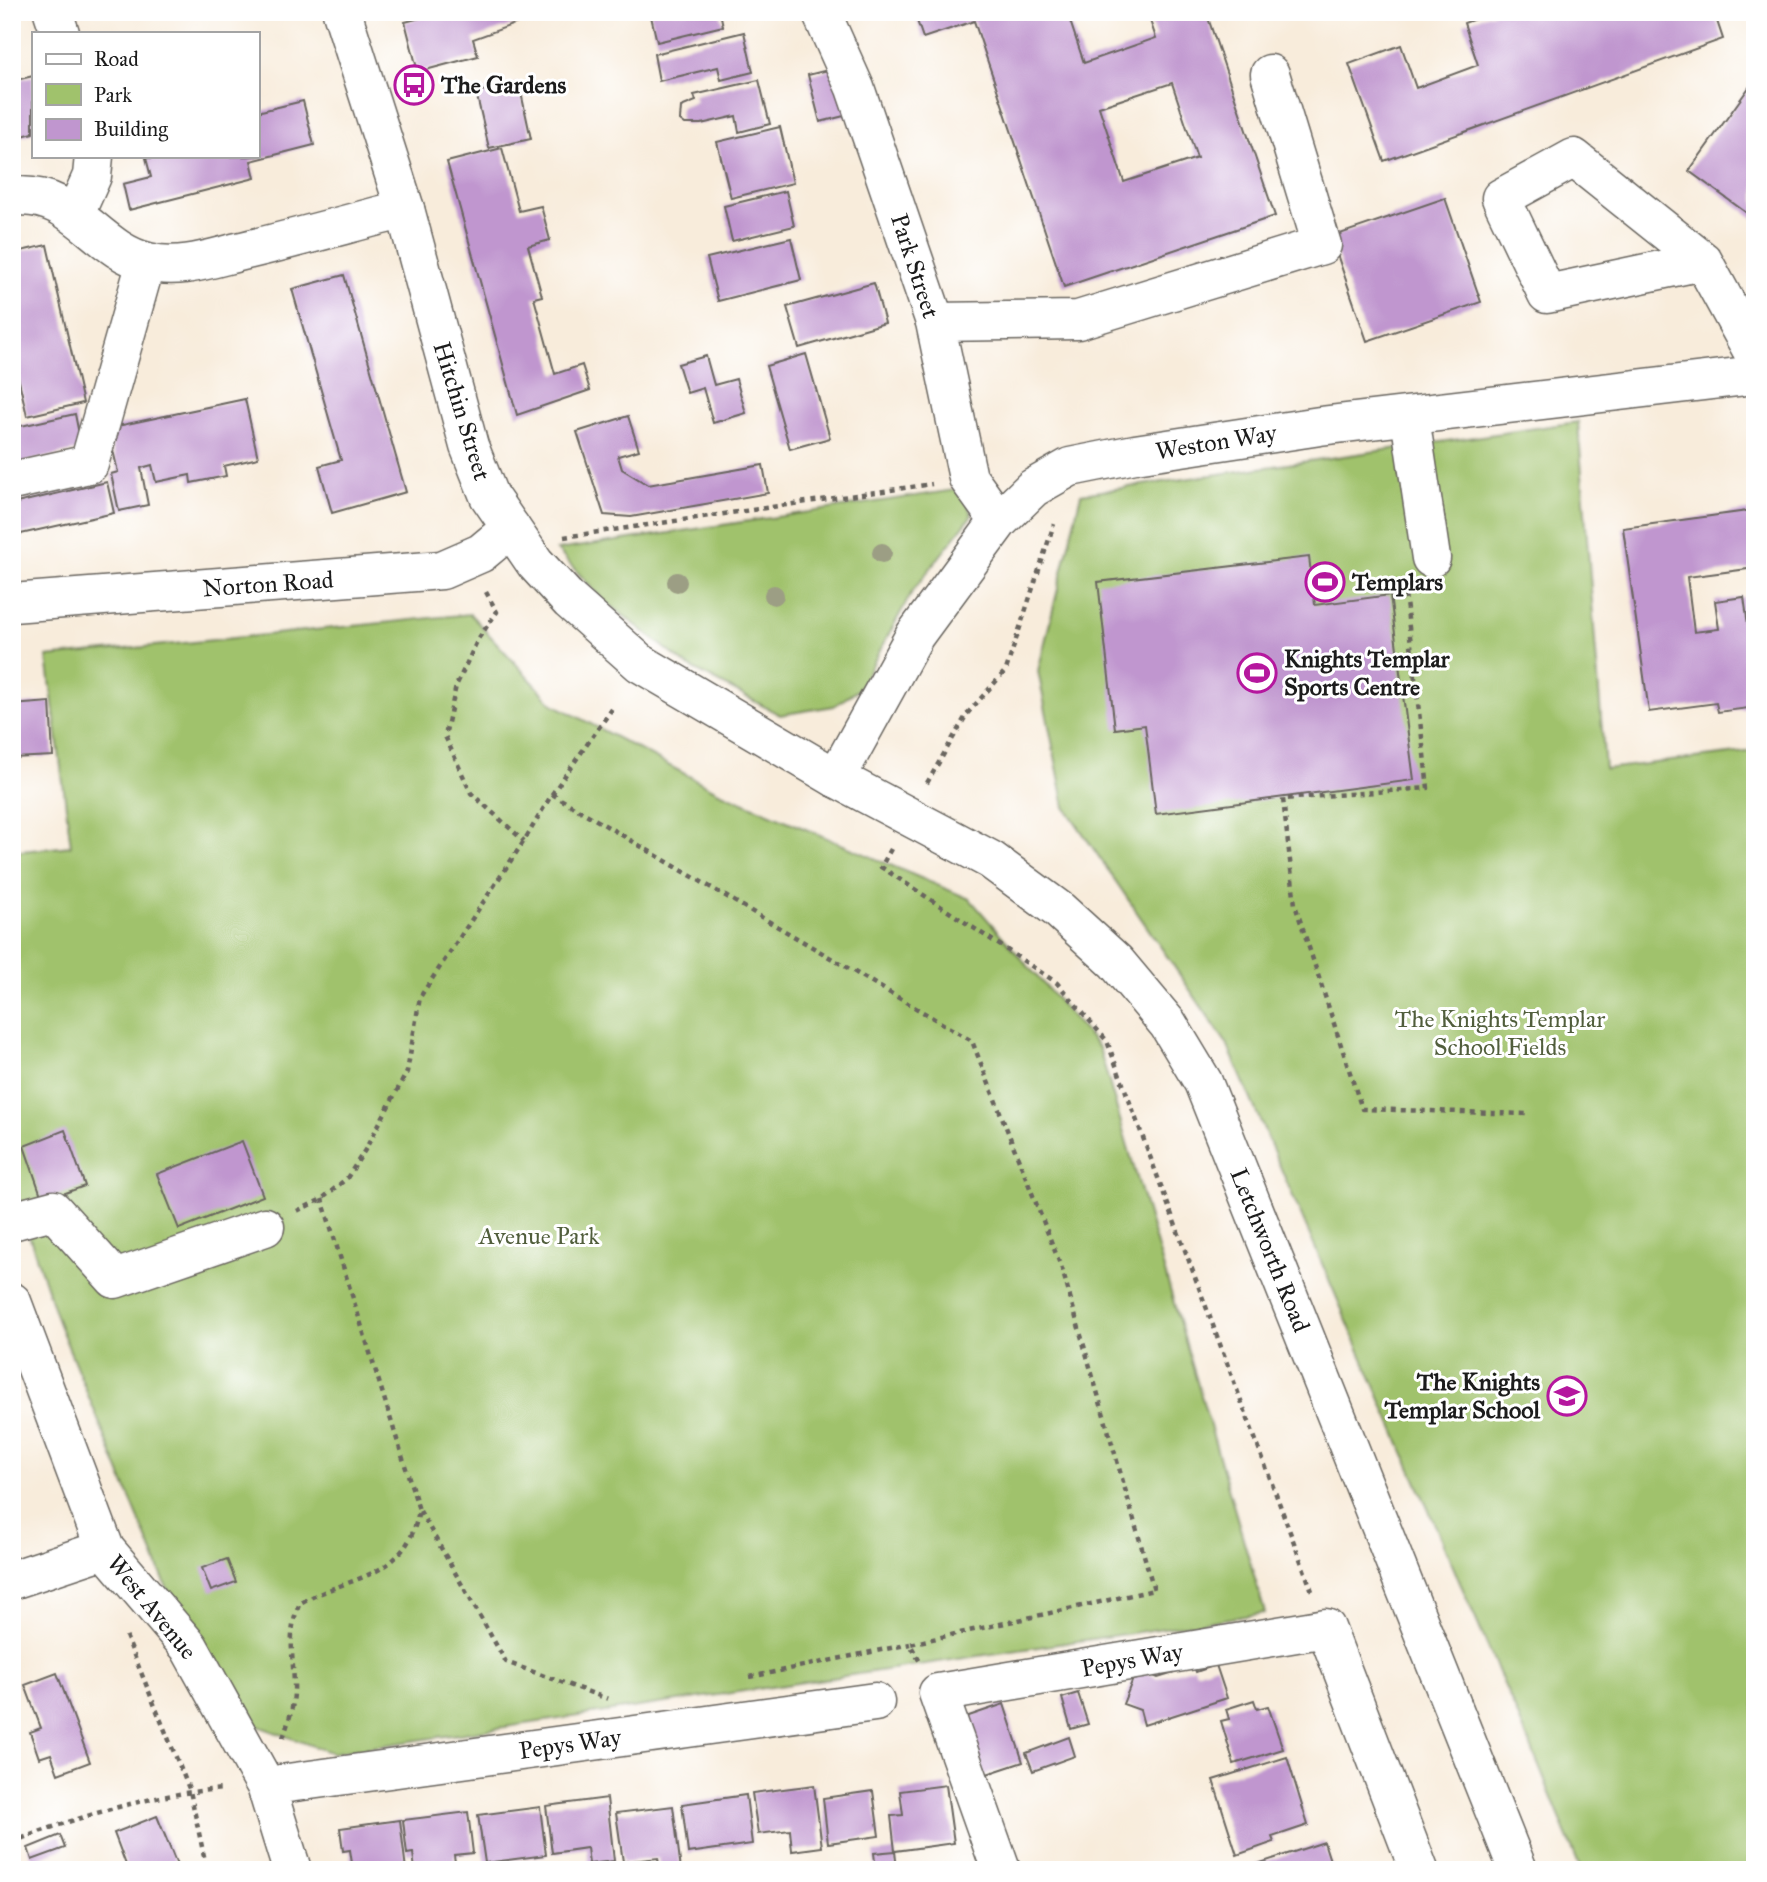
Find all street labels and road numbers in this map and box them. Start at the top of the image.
street label: Park Street [884,210,946,323]
street label: Hitchin Street [427,338,497,485]
street label: Weston Way [1153,418,1279,466]
street label: Norton Road [202,564,334,604]
street label: Letchworth Road [1223,1164,1317,1336]
street label: West Avenue [101,1548,203,1666]
street label: Pepys Way [1079,1636,1186,1684]
street label: Pepys Way [517,1722,624,1766]

